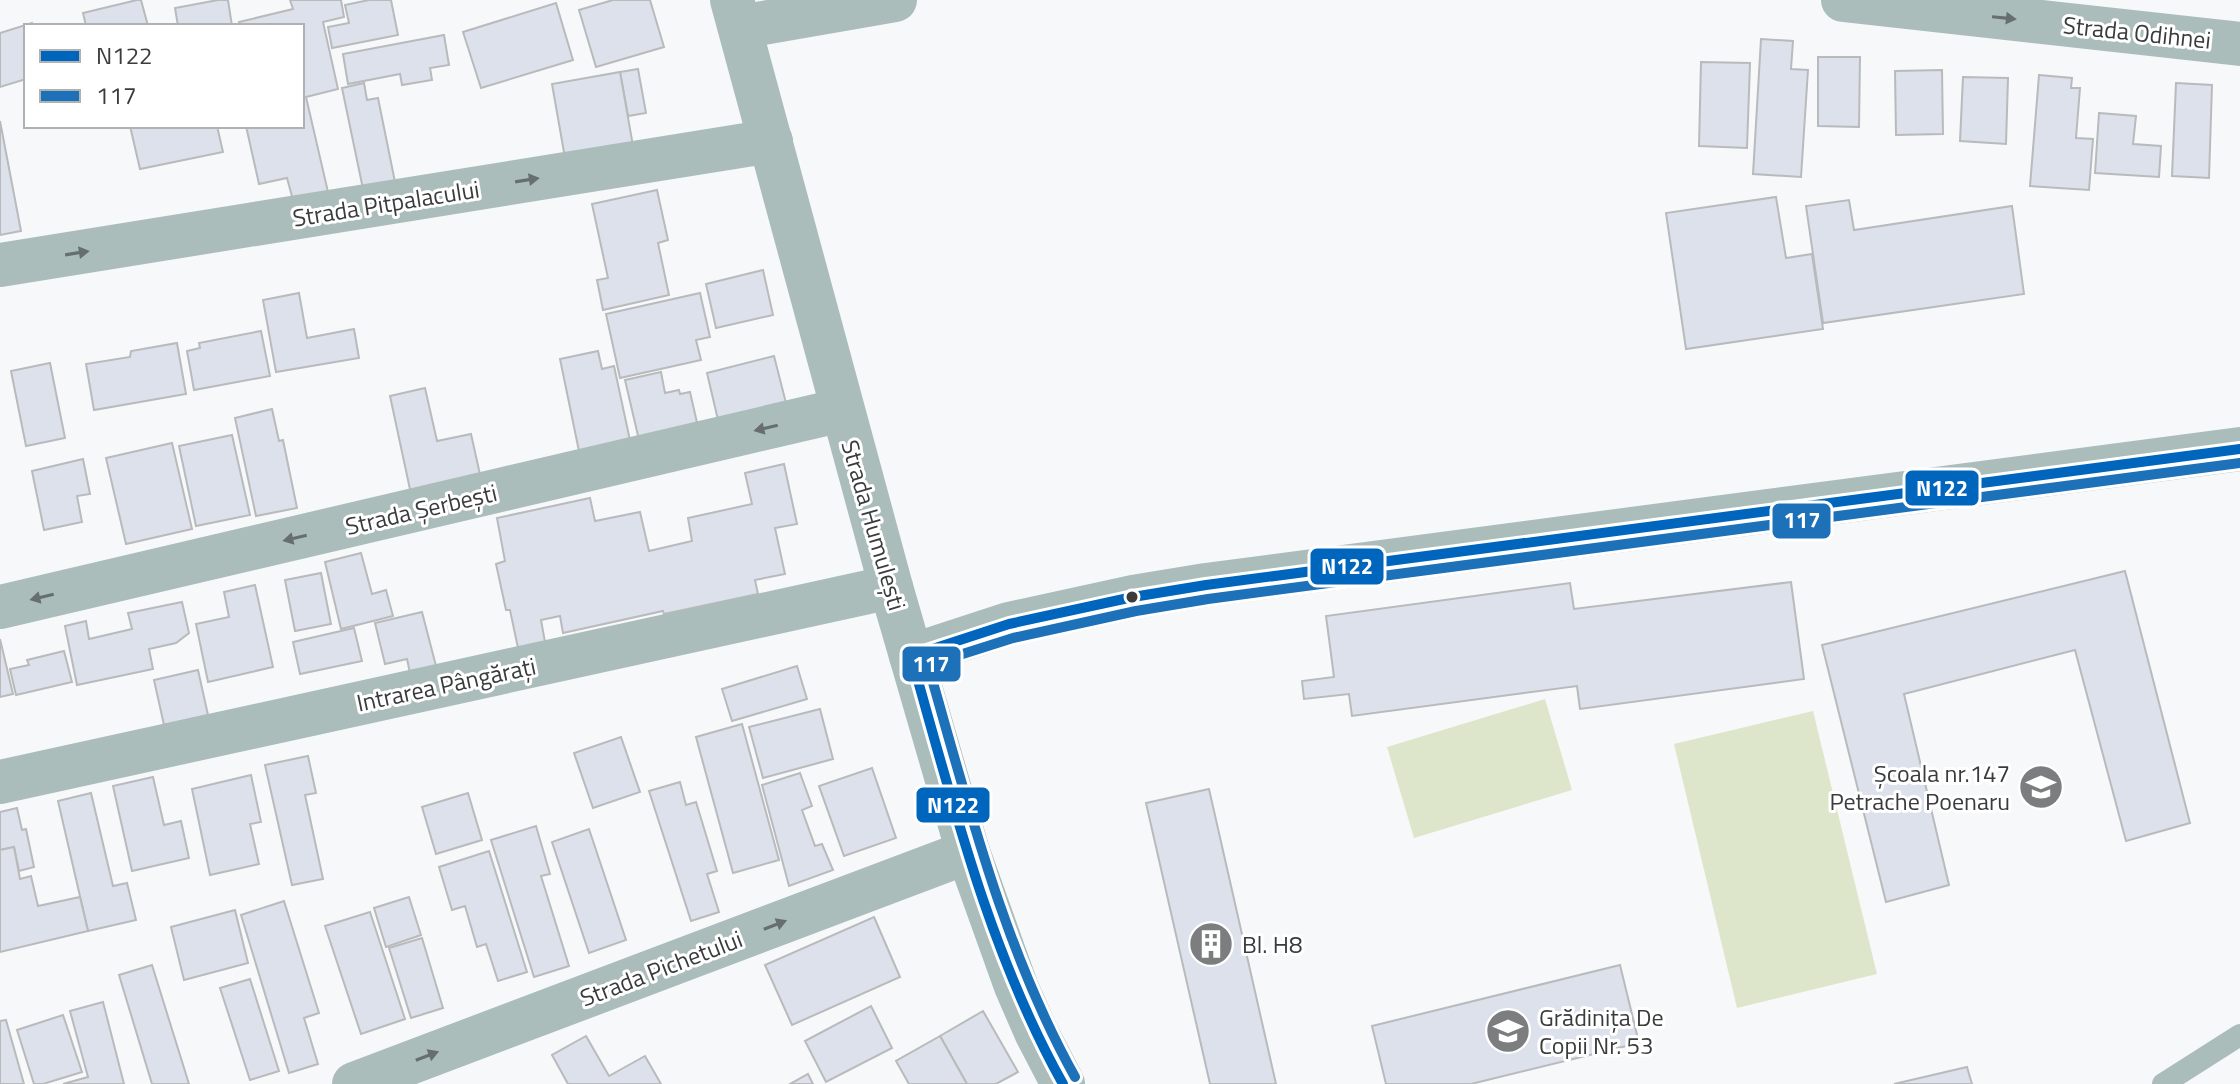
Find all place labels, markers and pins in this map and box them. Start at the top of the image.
unlabelled marker [1124,589,1140,605]
place label: Școala nr.147 Petrache Poenaru [1829,755,2010,819]
school or university icon: Școala nr.147 Petrache Poenaru [2017,763,2065,811]
building icon: Bl. H8 [1187,920,1235,968]
place label: Bl. H8 [1242,926,1302,962]
place label: Grădiniţa De Copii Nr. 53 [1539,999,1664,1063]
school or university icon: Grădiniţa De Copii Nr. 53 [1484,1007,1532,1055]

